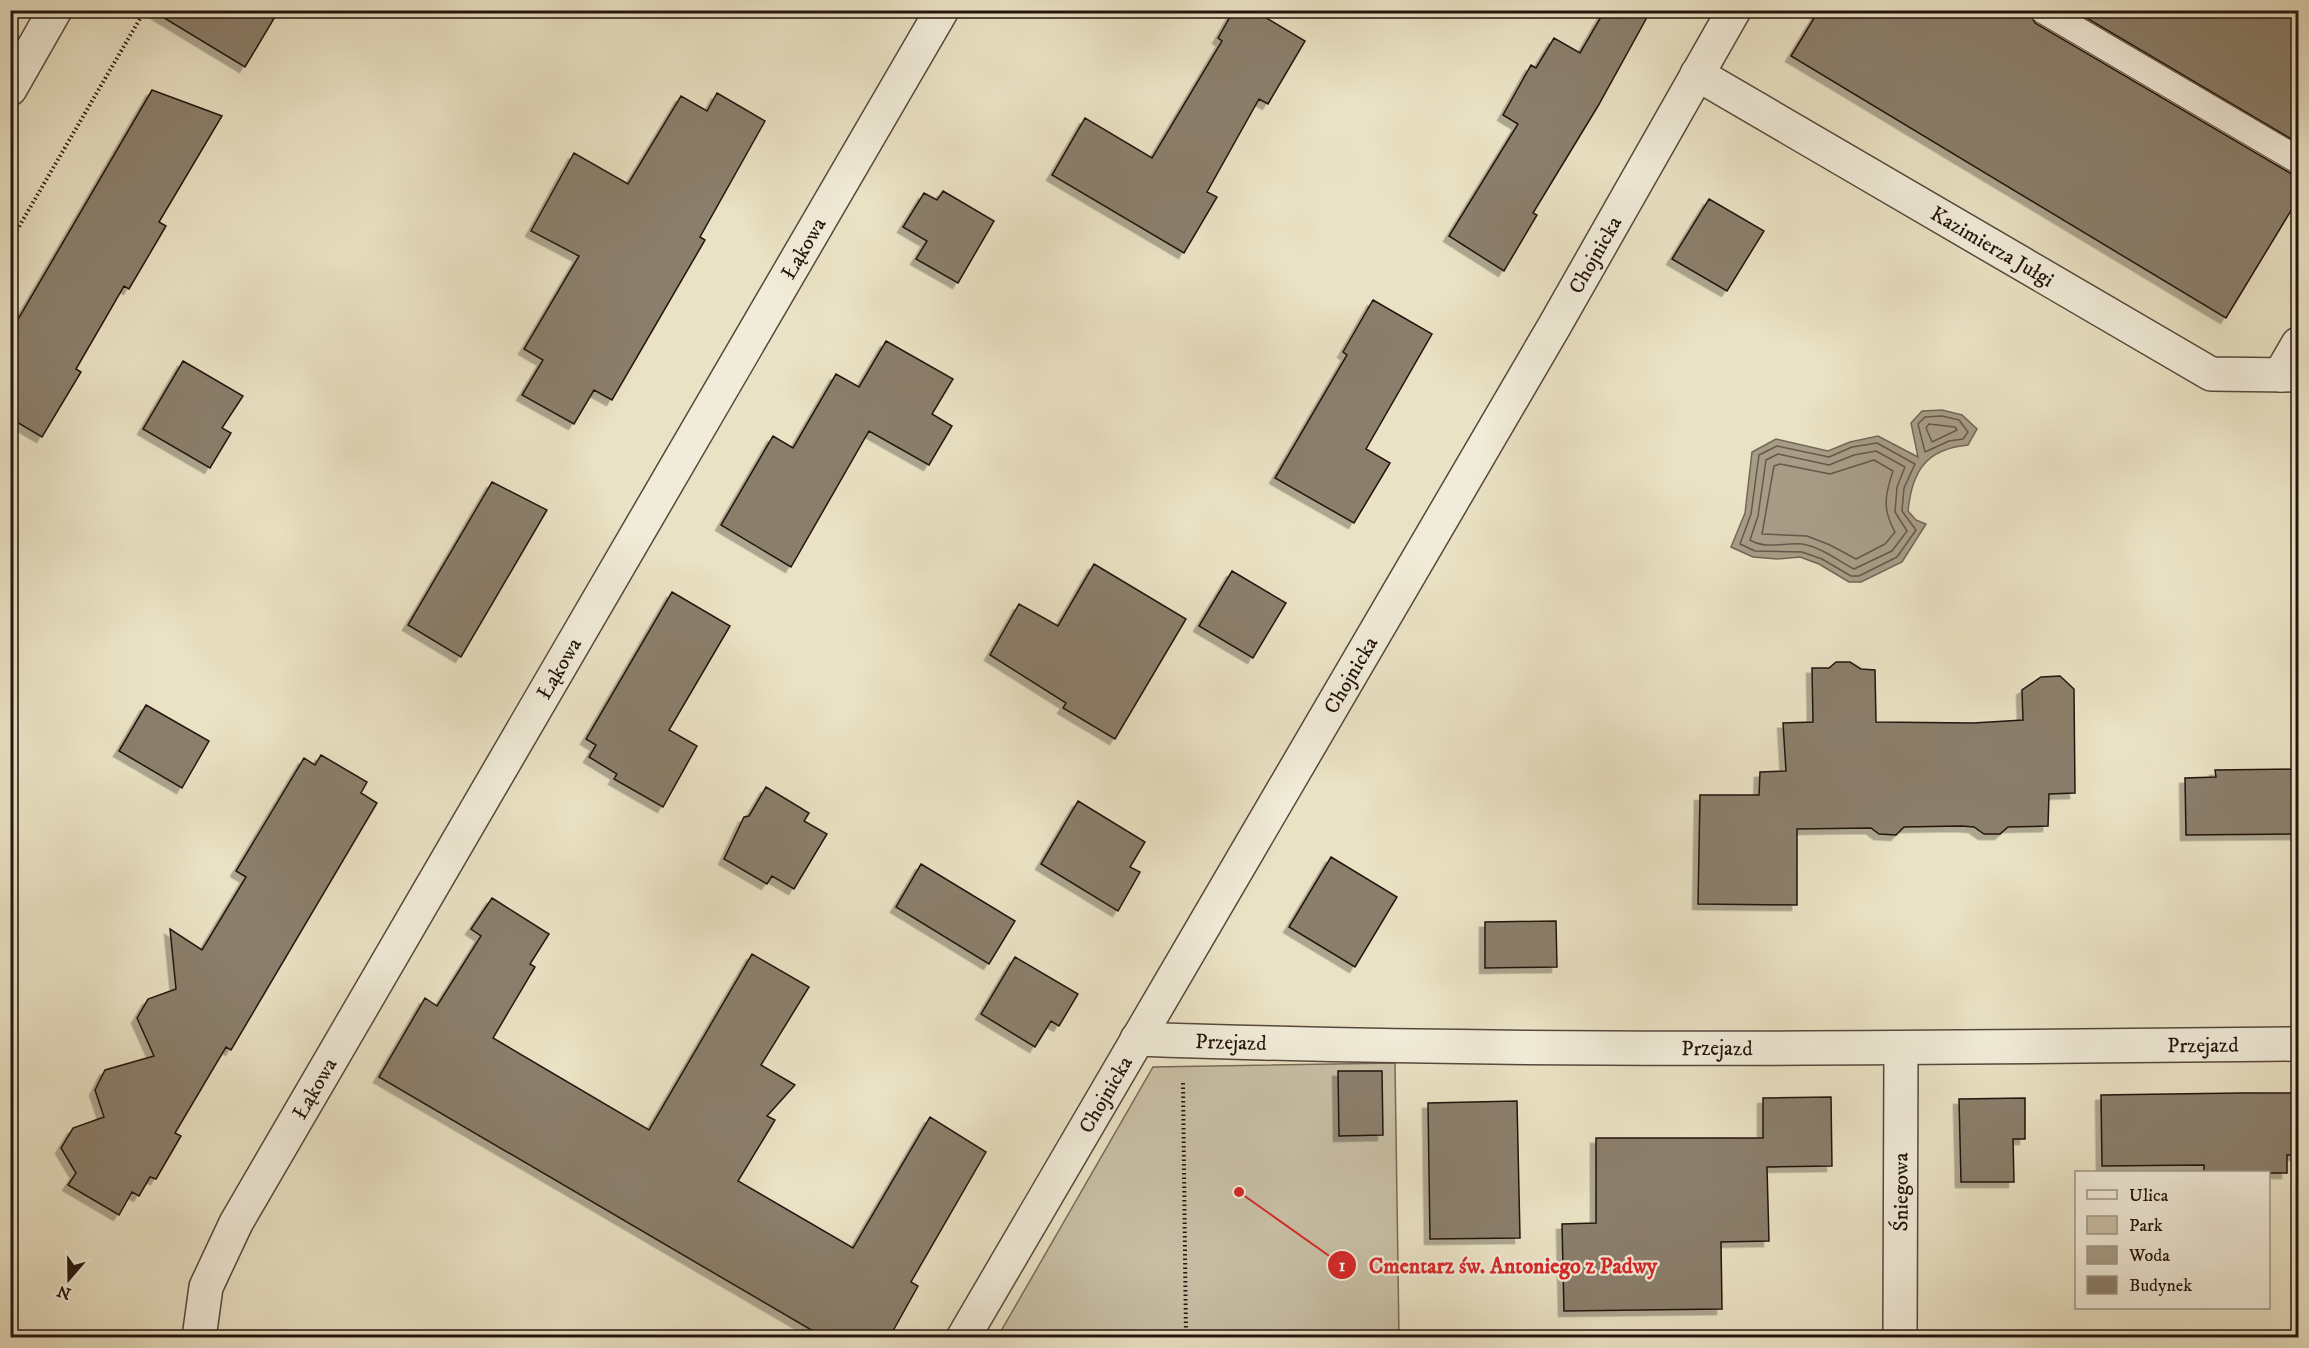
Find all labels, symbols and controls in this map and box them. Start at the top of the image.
street label: Kazimierza Jułgi [1925,201,2058,293]
street label: Chojnicka [1563,212,1628,299]
street label: Łąkowa [776,213,832,284]
street label: Chojnicka [1319,632,1384,719]
street label: Łąkowa [532,633,588,704]
street label: Przejazd [1195,1029,1267,1057]
street label: Przejazd [2167,1033,2239,1059]
street label: Przejazd [1681,1036,1753,1062]
street label: Chojnicka [1073,1052,1139,1138]
street label: Łąkowa [287,1053,343,1124]
street label: Śniegowa [1886,1152,1915,1232]
legend [2075,1171,2270,1309]
text: Ulica [2129,1185,2169,1207]
text: Park [2129,1215,2163,1237]
callout: Cmentarz św. Antoniego z Padwy [1327,1245,1669,1285]
text: Woda [2128,1245,2170,1267]
north arrow [39,1249,99,1309]
text: Cmentarz św. Antoniego z Padwy [1369,1253,1658,1280]
text: 1 [1339,1255,1346,1277]
text: Budynek [2129,1275,2192,1297]
text: N [55,1281,74,1304]

